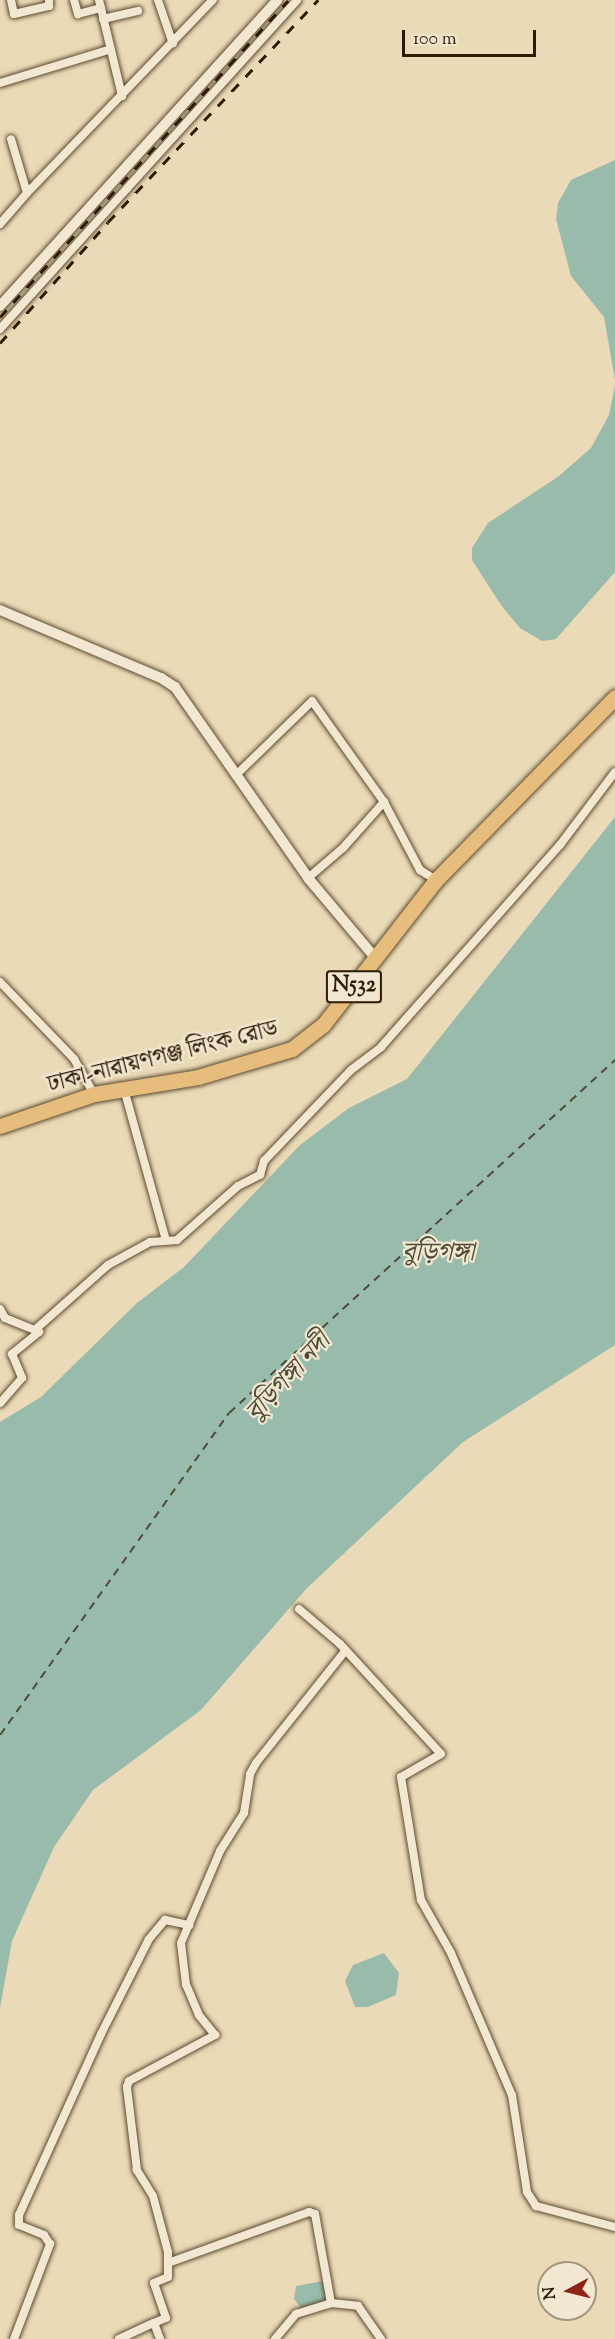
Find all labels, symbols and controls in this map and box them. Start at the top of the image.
scale bar [405,18,538,56]
text: 100 m [413,27,457,53]
road number: N532 [326,968,382,1006]
street label: ঢাকা-নারায়ণগঞ্জ লিংক রোড [45,1015,281,1101]
water label: বুড়িগঙ্গা [402,1238,474,1270]
water label: বুড়িগঙ্গা নদী [240,1327,338,1429]
north arrow [537,2261,597,2321]
text: N [538,2285,563,2301]

